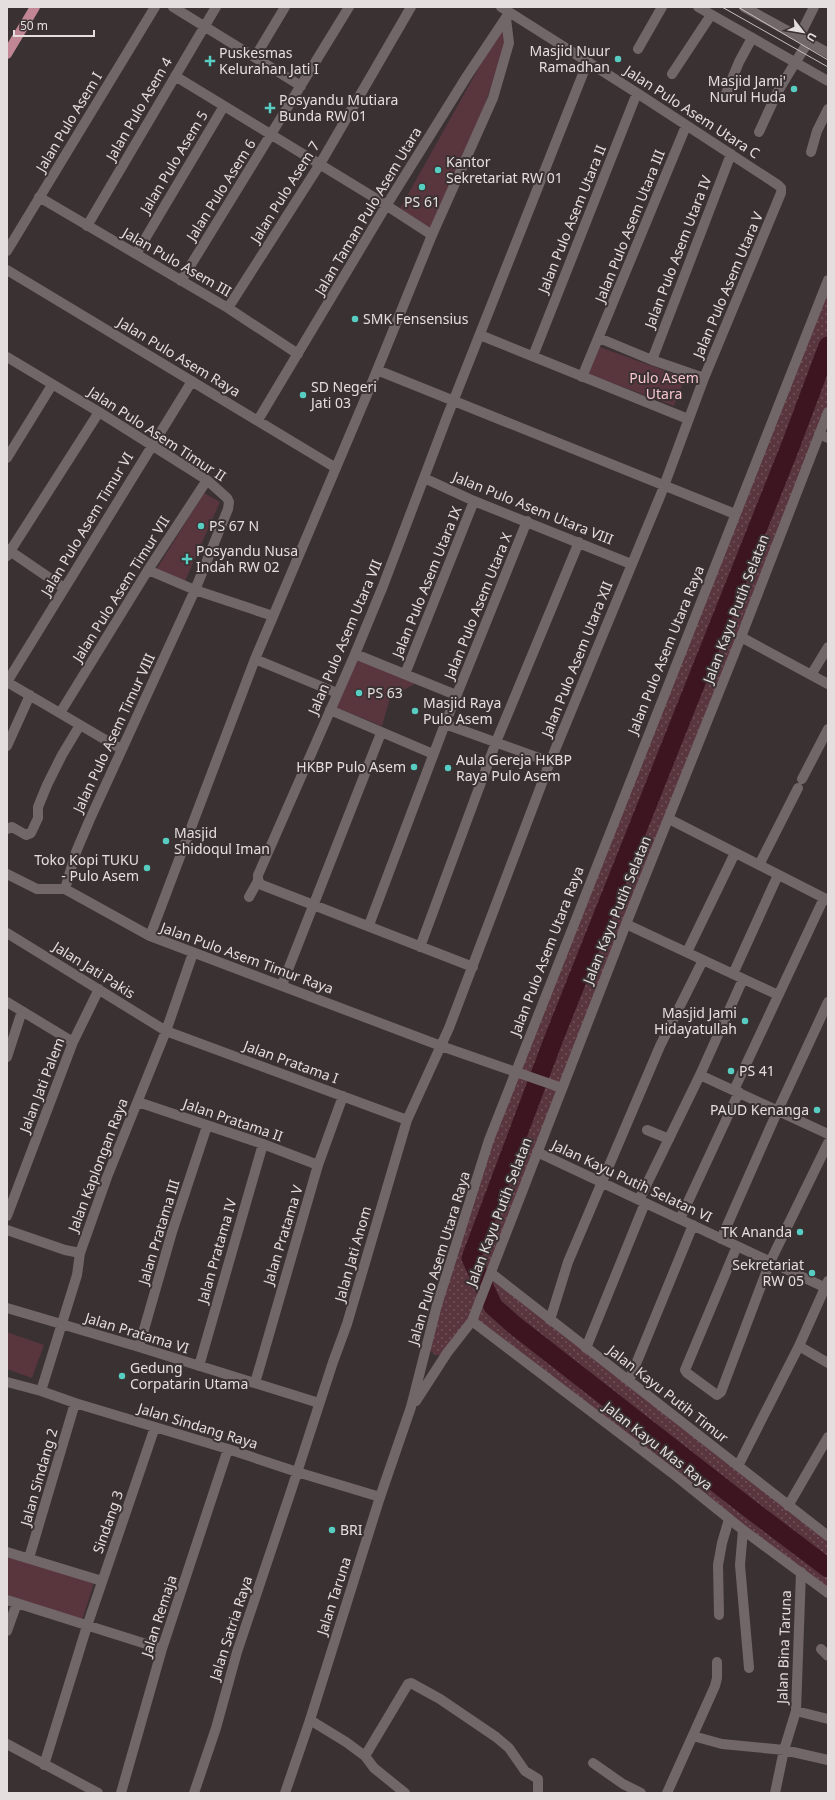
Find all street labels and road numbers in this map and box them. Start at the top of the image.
street label: Jalan Pulo Asem 4 [100,54,176,166]
street label: Jalan Pulo Asem Utara C [619,60,764,163]
street label: Jalan Pulo Asem I [30,68,106,177]
street label: Jalan Pulo Asem 5 [134,107,212,218]
street label: Jalan Taman Pulo Asem Utara [309,123,425,300]
street label: Jalan Pulo Asem 6 [181,135,260,246]
street label: Jalan Pulo Asem 7 [245,137,324,248]
street label: Jalan Pulo Asem Utara II [532,142,610,298]
street label: Jalan Pulo Asem Utara III [589,146,669,307]
street label: Jalan Pulo Asem Utara IV [639,172,716,333]
street label: Jalan Pulo Asem Utara V [687,208,767,363]
street label: Jalan Pulo Asem III [118,222,235,301]
street label: Jalan Pulo Asem Raya [113,311,244,401]
street label: Jalan Pulo Asem Timur II [83,381,230,485]
street label: Jalan Pulo Asem Timur VI [35,448,137,601]
street label: Jalan Pulo Asem Utara VIII [448,466,616,549]
street label: Jalan Pulo Asem Utara IX [387,503,466,662]
street label: Jalan Pulo Asem Timur VII [67,512,174,667]
street label: Jalan Pulo Asem Utara X [439,529,516,684]
street label: Jalan Kayu Putih Selatan [698,532,773,688]
street label: Jalan Pulo Asem Utara VII [302,556,386,719]
street label: Jalan Pulo Asem Utara Raya [622,563,708,739]
street label: Jalan Pulo Asem Utara XII [536,578,617,741]
street label: Jalan Pulo Asem Timur VIII [67,650,159,817]
street label: Jalan Kayu Putih Selatan [577,833,655,989]
street label: Jalan Pulo Asem Utara Raya [505,863,588,1040]
street label: Jalan Pulo Asem Timur Raya [156,917,336,998]
street label: Jalan Jati Pakis [48,936,139,1003]
street label: Jalan Jati Palem [14,1035,68,1137]
street label: Jalan Pratama I [239,1035,341,1088]
street label: Jalan Pratama II [179,1093,286,1146]
street label: Jalan Kaplongan Raya [63,1095,132,1236]
street label: Jalan Kayu Putih Selatan VI [547,1134,716,1226]
street label: Jalan Kayu Putih Selatan [461,1135,536,1291]
street label: Jalan Pulo Asem Utara Raya [403,1169,474,1349]
street label: Jalan Pratama III [133,1177,184,1289]
street label: Jalan Pratama V [258,1182,307,1289]
street label: Jalan Pratama IV [192,1196,241,1307]
street label: Jalan Jati Anom [329,1204,375,1306]
street label: Jalan Pratama VI [81,1307,192,1357]
street label: Jalan Kayu Putih Timur [602,1339,733,1447]
street label: Jalan Kayu Mas Raya [598,1396,717,1494]
street label: Jalan Sindang Raya [134,1398,260,1453]
street label: Jalan Sindang 2 [15,1426,62,1530]
street label: Sindang 3 [88,1488,127,1556]
street label: Jalan Taruna [311,1554,355,1639]
street label: Jalan Remaja [136,1573,181,1661]
street label: Jalan Satria Raya [204,1573,256,1684]
street label: Jalan Bina Taruna [772,1590,795,1706]

